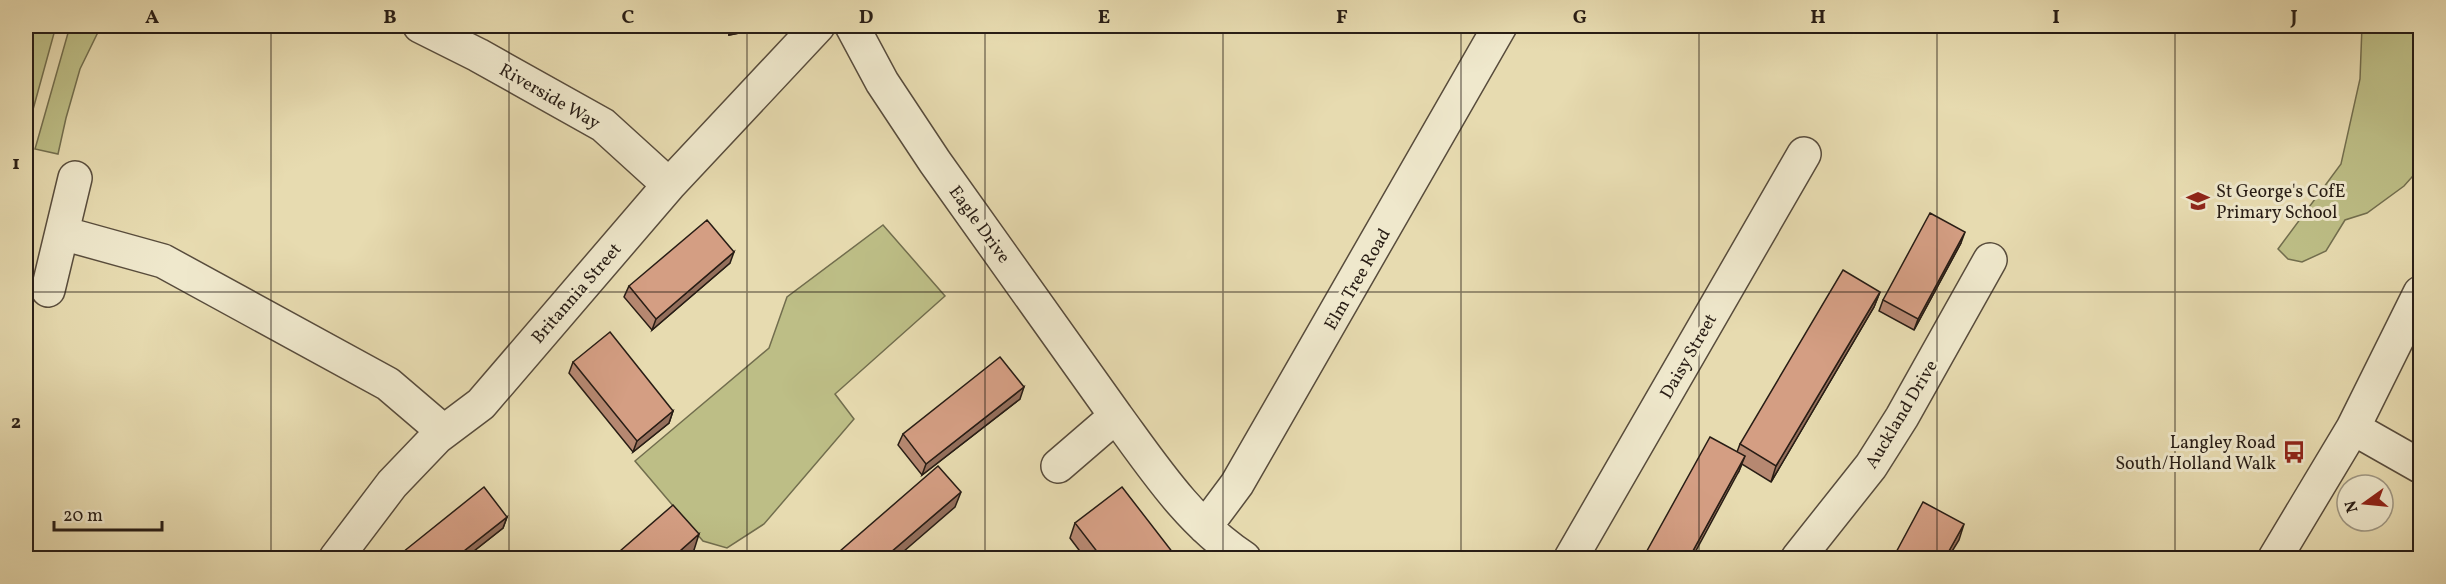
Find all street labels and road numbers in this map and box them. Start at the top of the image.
street label: Riverside Way [494,58,605,136]
street label: Eagle Drive [942,181,1015,269]
street label: Elm Tree Road [1319,224,1398,335]
street label: Britannia Street [526,238,628,350]
street label: Daisy Street [1655,309,1724,404]
street label: Auckland Drive [1860,356,1945,474]

